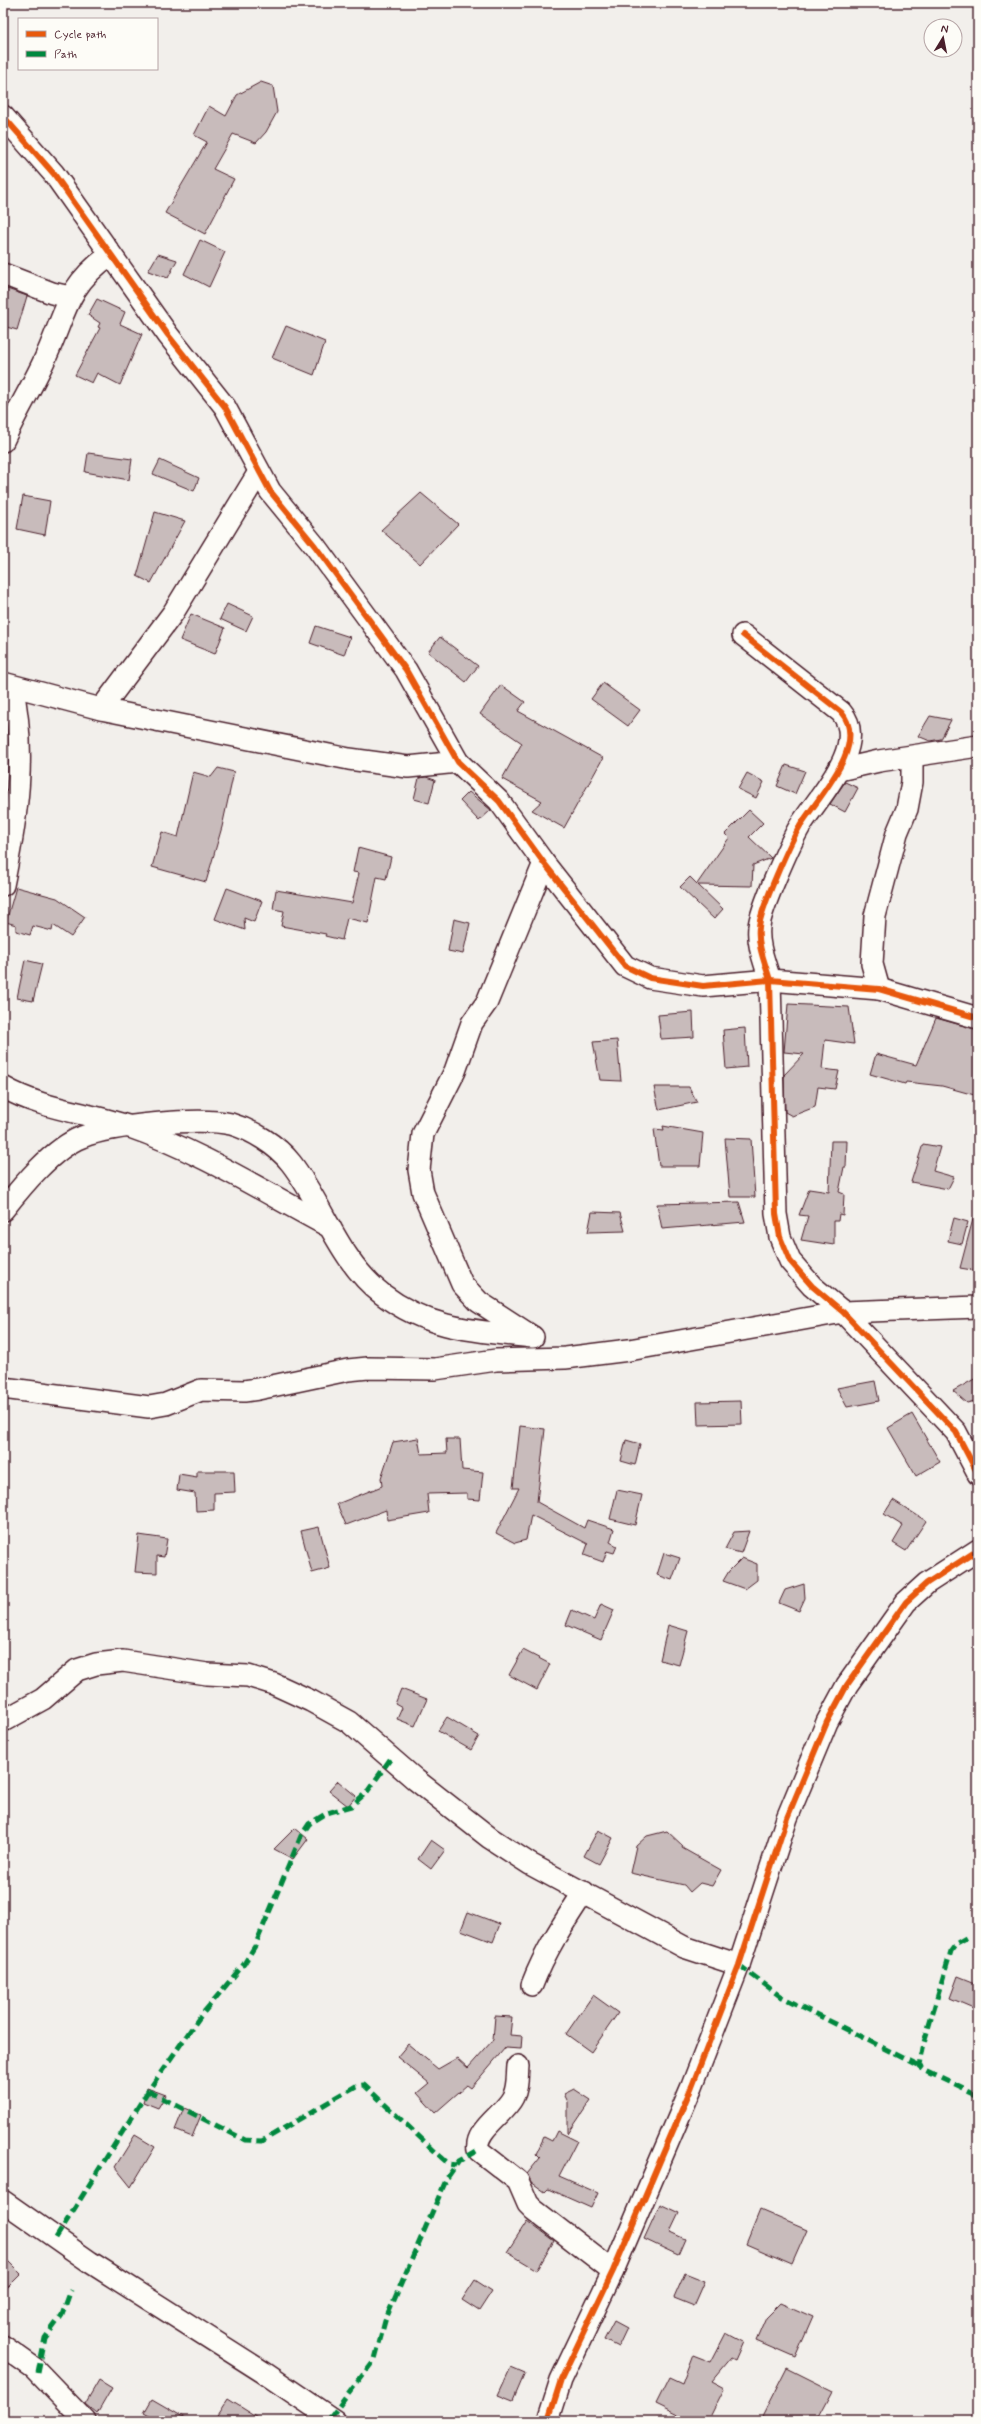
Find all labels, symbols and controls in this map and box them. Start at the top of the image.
legend [18,18,158,70]
north arrow [923,18,963,58]
text: N [940,22,949,37]
text: Cycle path [54,27,106,43]
text: Path [54,47,77,63]

